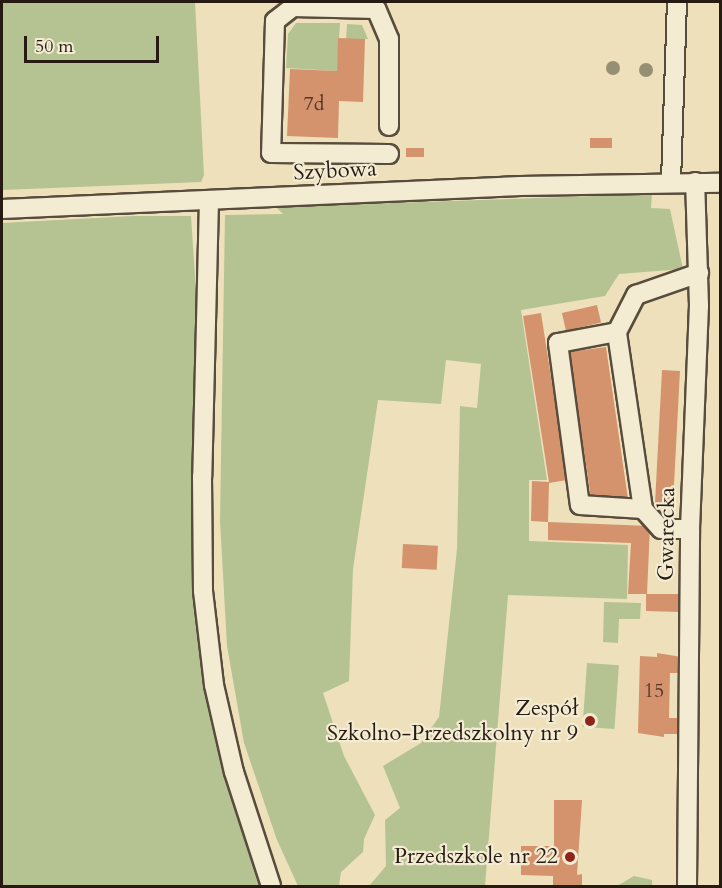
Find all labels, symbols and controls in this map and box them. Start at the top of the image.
scale bar [27,24,162,62]
text: 50 m [35,34,74,59]
house number: 7d [304,91,324,115]
street label: Szybowa [293,156,377,186]
street label: Gwarecka [653,487,681,581]
house number: 15 [644,678,664,702]
place label: Zespół Szkolno-Przedszkolny nr 9 [327,695,578,746]
marker: Zespół Szkolno-Przedszkolny nr 9 [583,714,597,728]
place label: Przedszkole nr 22 [394,844,558,870]
marker: Przedszkole nr 22 [563,850,577,864]

